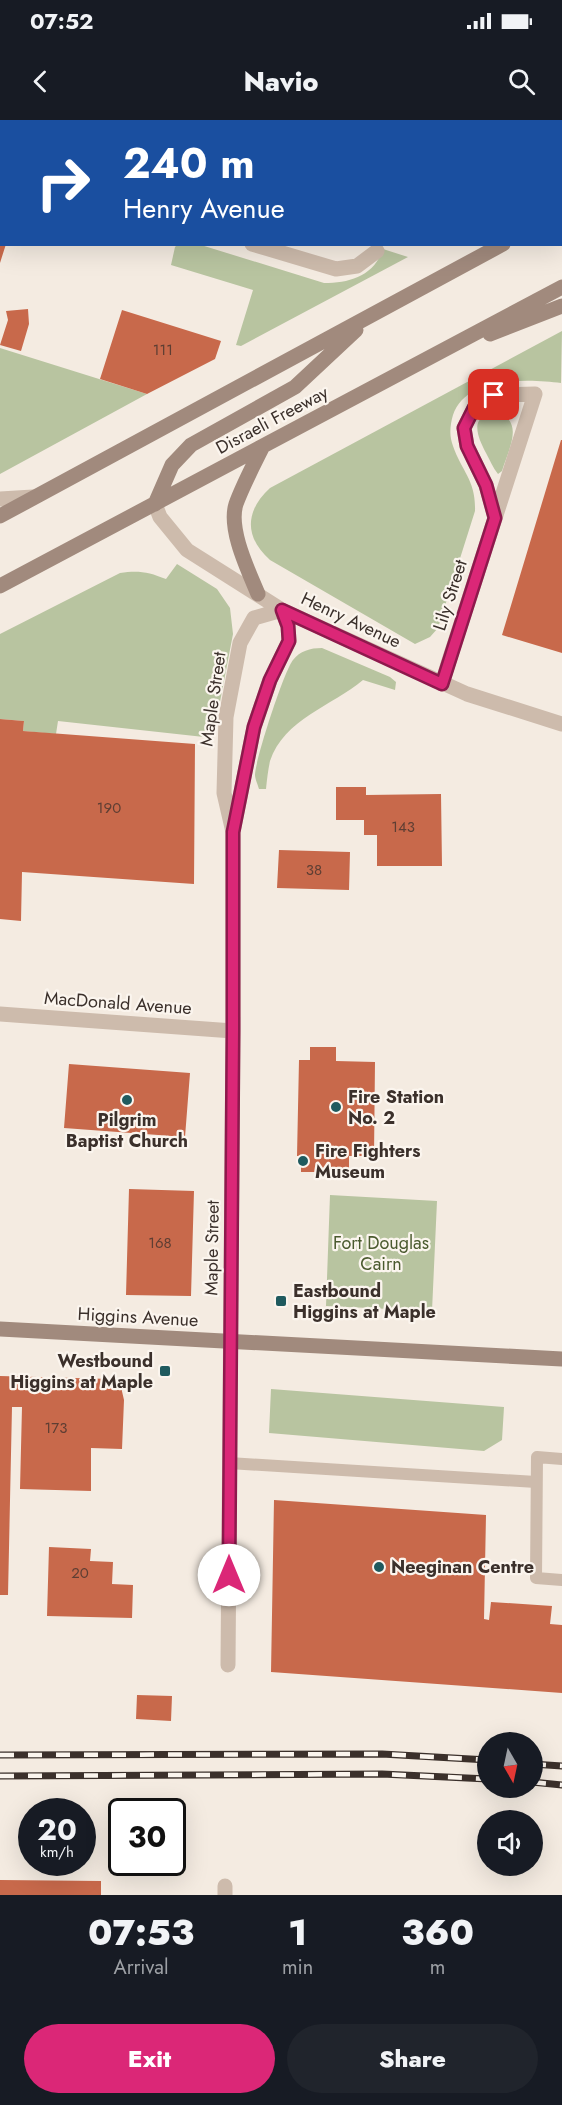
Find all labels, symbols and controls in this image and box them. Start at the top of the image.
text: 07:52 [30,5,94,37]
text: Navio [243,62,319,101]
icon: back [24,65,57,98]
icon: search [505,65,538,98]
text: 240 m [123,133,255,194]
icon: right [24,144,102,222]
text: Henry Avenue [123,189,285,228]
house number: 111 [153,339,173,361]
pin [468,369,519,420]
icon: arrive [477,378,510,411]
street label: Disraeli Freeway [211,379,333,461]
street label: Lily Street [426,556,474,634]
street label: Henry Avenue [297,585,405,655]
street label: Maple Street [193,649,233,748]
house number: 190 [97,797,121,819]
house number: 143 [391,816,415,838]
house number: 38 [306,859,322,881]
street label: MacDonald Avenue [43,985,193,1021]
place label: Fire Station No. 2 [348,1084,444,1131]
marker: Pilgrim Baptist Church [120,1093,134,1107]
marker: Fire Station No. 2 [329,1100,343,1114]
place label: Pilgrim Baptist Church [66,1107,188,1154]
place label: Fire Fighters Museum [315,1138,421,1185]
marker: Fire Fighters Museum [296,1154,310,1168]
street label: Maple Street [198,1199,226,1296]
park label: Fort Douglas Cairn [333,1230,429,1277]
house number: 168 [148,1232,172,1254]
place label: Eastbound Higgins at Maple [293,1278,436,1325]
marker: Eastbound Higgins at Maple [274,1294,288,1308]
street label: Higgins Avenue [77,1301,199,1333]
place label: Westbound Higgins at Maple [10,1348,153,1395]
marker: Westbound Higgins at Maple [158,1364,172,1378]
house number: 173 [45,1417,67,1439]
position arrow [197,1543,261,1607]
place label: Neeginan Centre [391,1554,534,1580]
marker: Neeginan Centre [372,1560,386,1574]
house number: 20 [71,1562,89,1584]
north arrow [477,1732,543,1798]
map controls [477,1732,543,1876]
speed limit sign: 30 [108,1798,186,1876]
text: 20 [37,1808,77,1851]
button: sound [477,1810,543,1876]
text: km/h [40,1841,74,1863]
text: 07:53 [88,1906,194,1958]
text: 1 [288,1906,307,1958]
text: 360 [401,1906,474,1958]
text: Arrival [113,1953,169,1982]
text: min [282,1953,313,1982]
text: m [430,1953,445,1982]
button: Exit [24,2024,275,2093]
button: Share [287,2024,538,2093]

